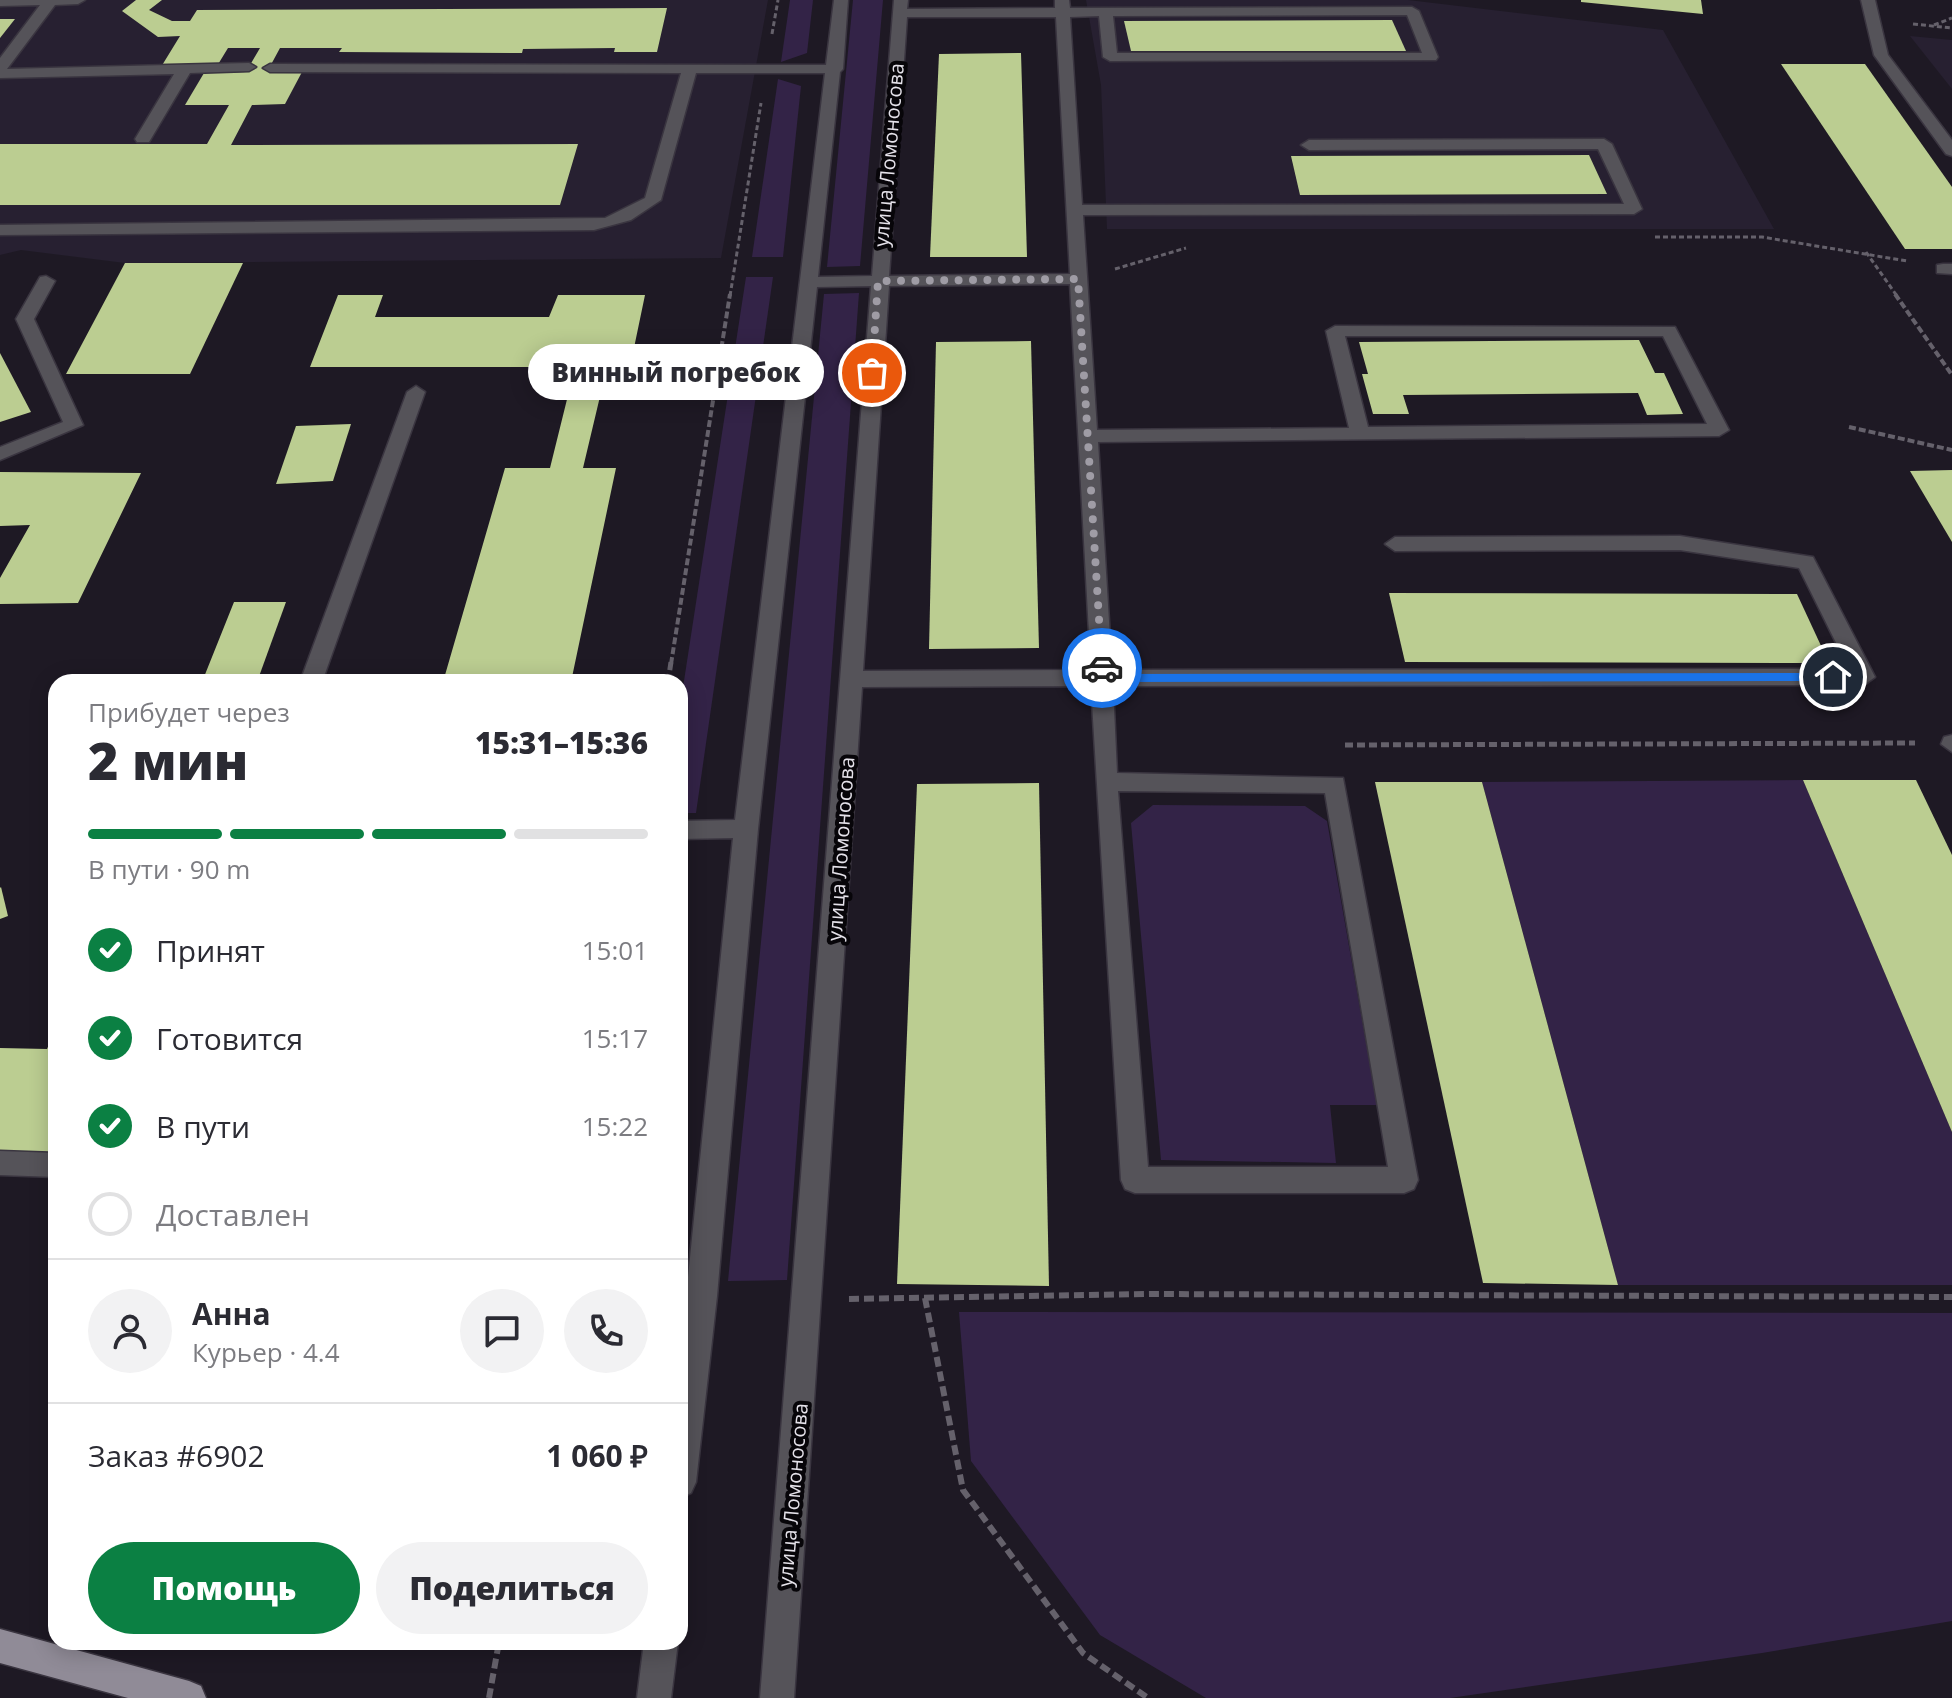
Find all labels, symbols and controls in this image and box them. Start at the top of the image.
street label: улица Ломоносова [867,62,910,248]
pin [838,339,906,407]
callout: Винный погребок [528,345,824,401]
icon: bag [850,351,894,395]
text: Винный погребок [551,354,801,390]
courier [1062,628,1142,708]
pin [1799,643,1867,711]
icon: car [1080,646,1124,690]
icon: home [1811,655,1855,699]
text: Прибудет через [88,694,290,730]
text: 15:31–15:36 [475,722,648,763]
text: 2 мин [88,724,248,795]
street label: улица Ломоносова [821,756,860,942]
text: В пути · 90 m [88,851,250,887]
icon: check [88,928,132,972]
text: Принят [156,930,265,971]
text: 15:01 [582,932,648,968]
icon: check [88,1016,132,1060]
text: Готовится [156,1018,303,1059]
text: 15:17 [582,1020,648,1056]
icon: check [88,1104,132,1148]
text: В пути [156,1106,250,1147]
text: 15:22 [582,1108,648,1144]
text: Доставлен [156,1194,310,1235]
button: person [88,1289,172,1373]
button: chat [460,1289,544,1373]
button: phone [564,1289,648,1373]
text: Анна [192,1293,271,1334]
text: Курьер · 4.4 [192,1334,340,1370]
street label: улица Ломоносова [771,1402,814,1588]
text: Заказ #6902 [88,1435,265,1476]
text: 1 060 ₽ [546,1435,648,1476]
button: Помощь [88,1542,360,1634]
button: Поделиться [376,1542,648,1634]

